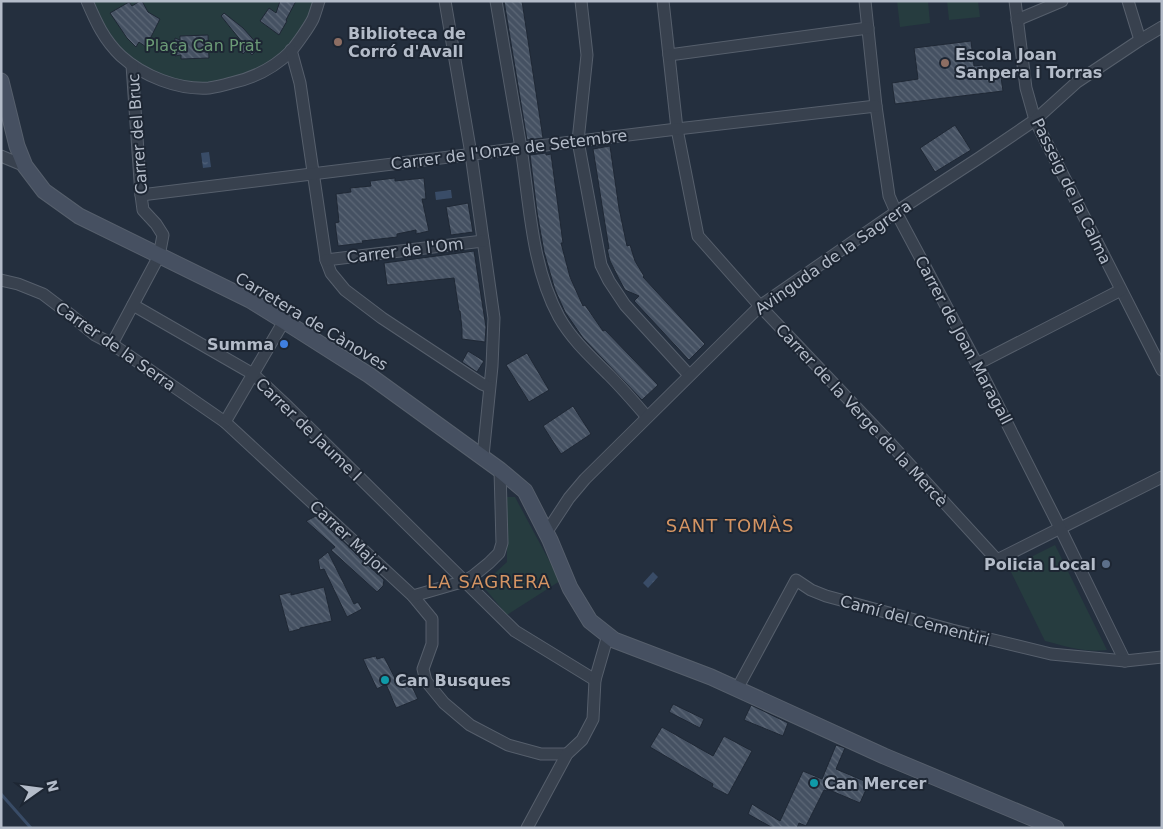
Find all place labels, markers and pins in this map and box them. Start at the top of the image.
place label: Biblioteca de Corró d'Avall [348,24,466,61]
marker: Biblioteca de Corró d'Avall [332,36,344,48]
place label: Escola Joan Sanpera i Torras [955,45,1102,82]
marker: Escola Joan Sanpera i Torras [939,57,951,69]
place label: Summa [207,335,274,354]
marker: Summa [278,338,290,350]
place label: Policia Local [984,555,1096,574]
marker: Policia Local [1100,558,1112,570]
place label: Can Busques [395,671,511,690]
marker: Can Busques [379,674,391,686]
place label: Can Mercer [824,774,927,793]
marker: Can Mercer [808,777,820,789]

